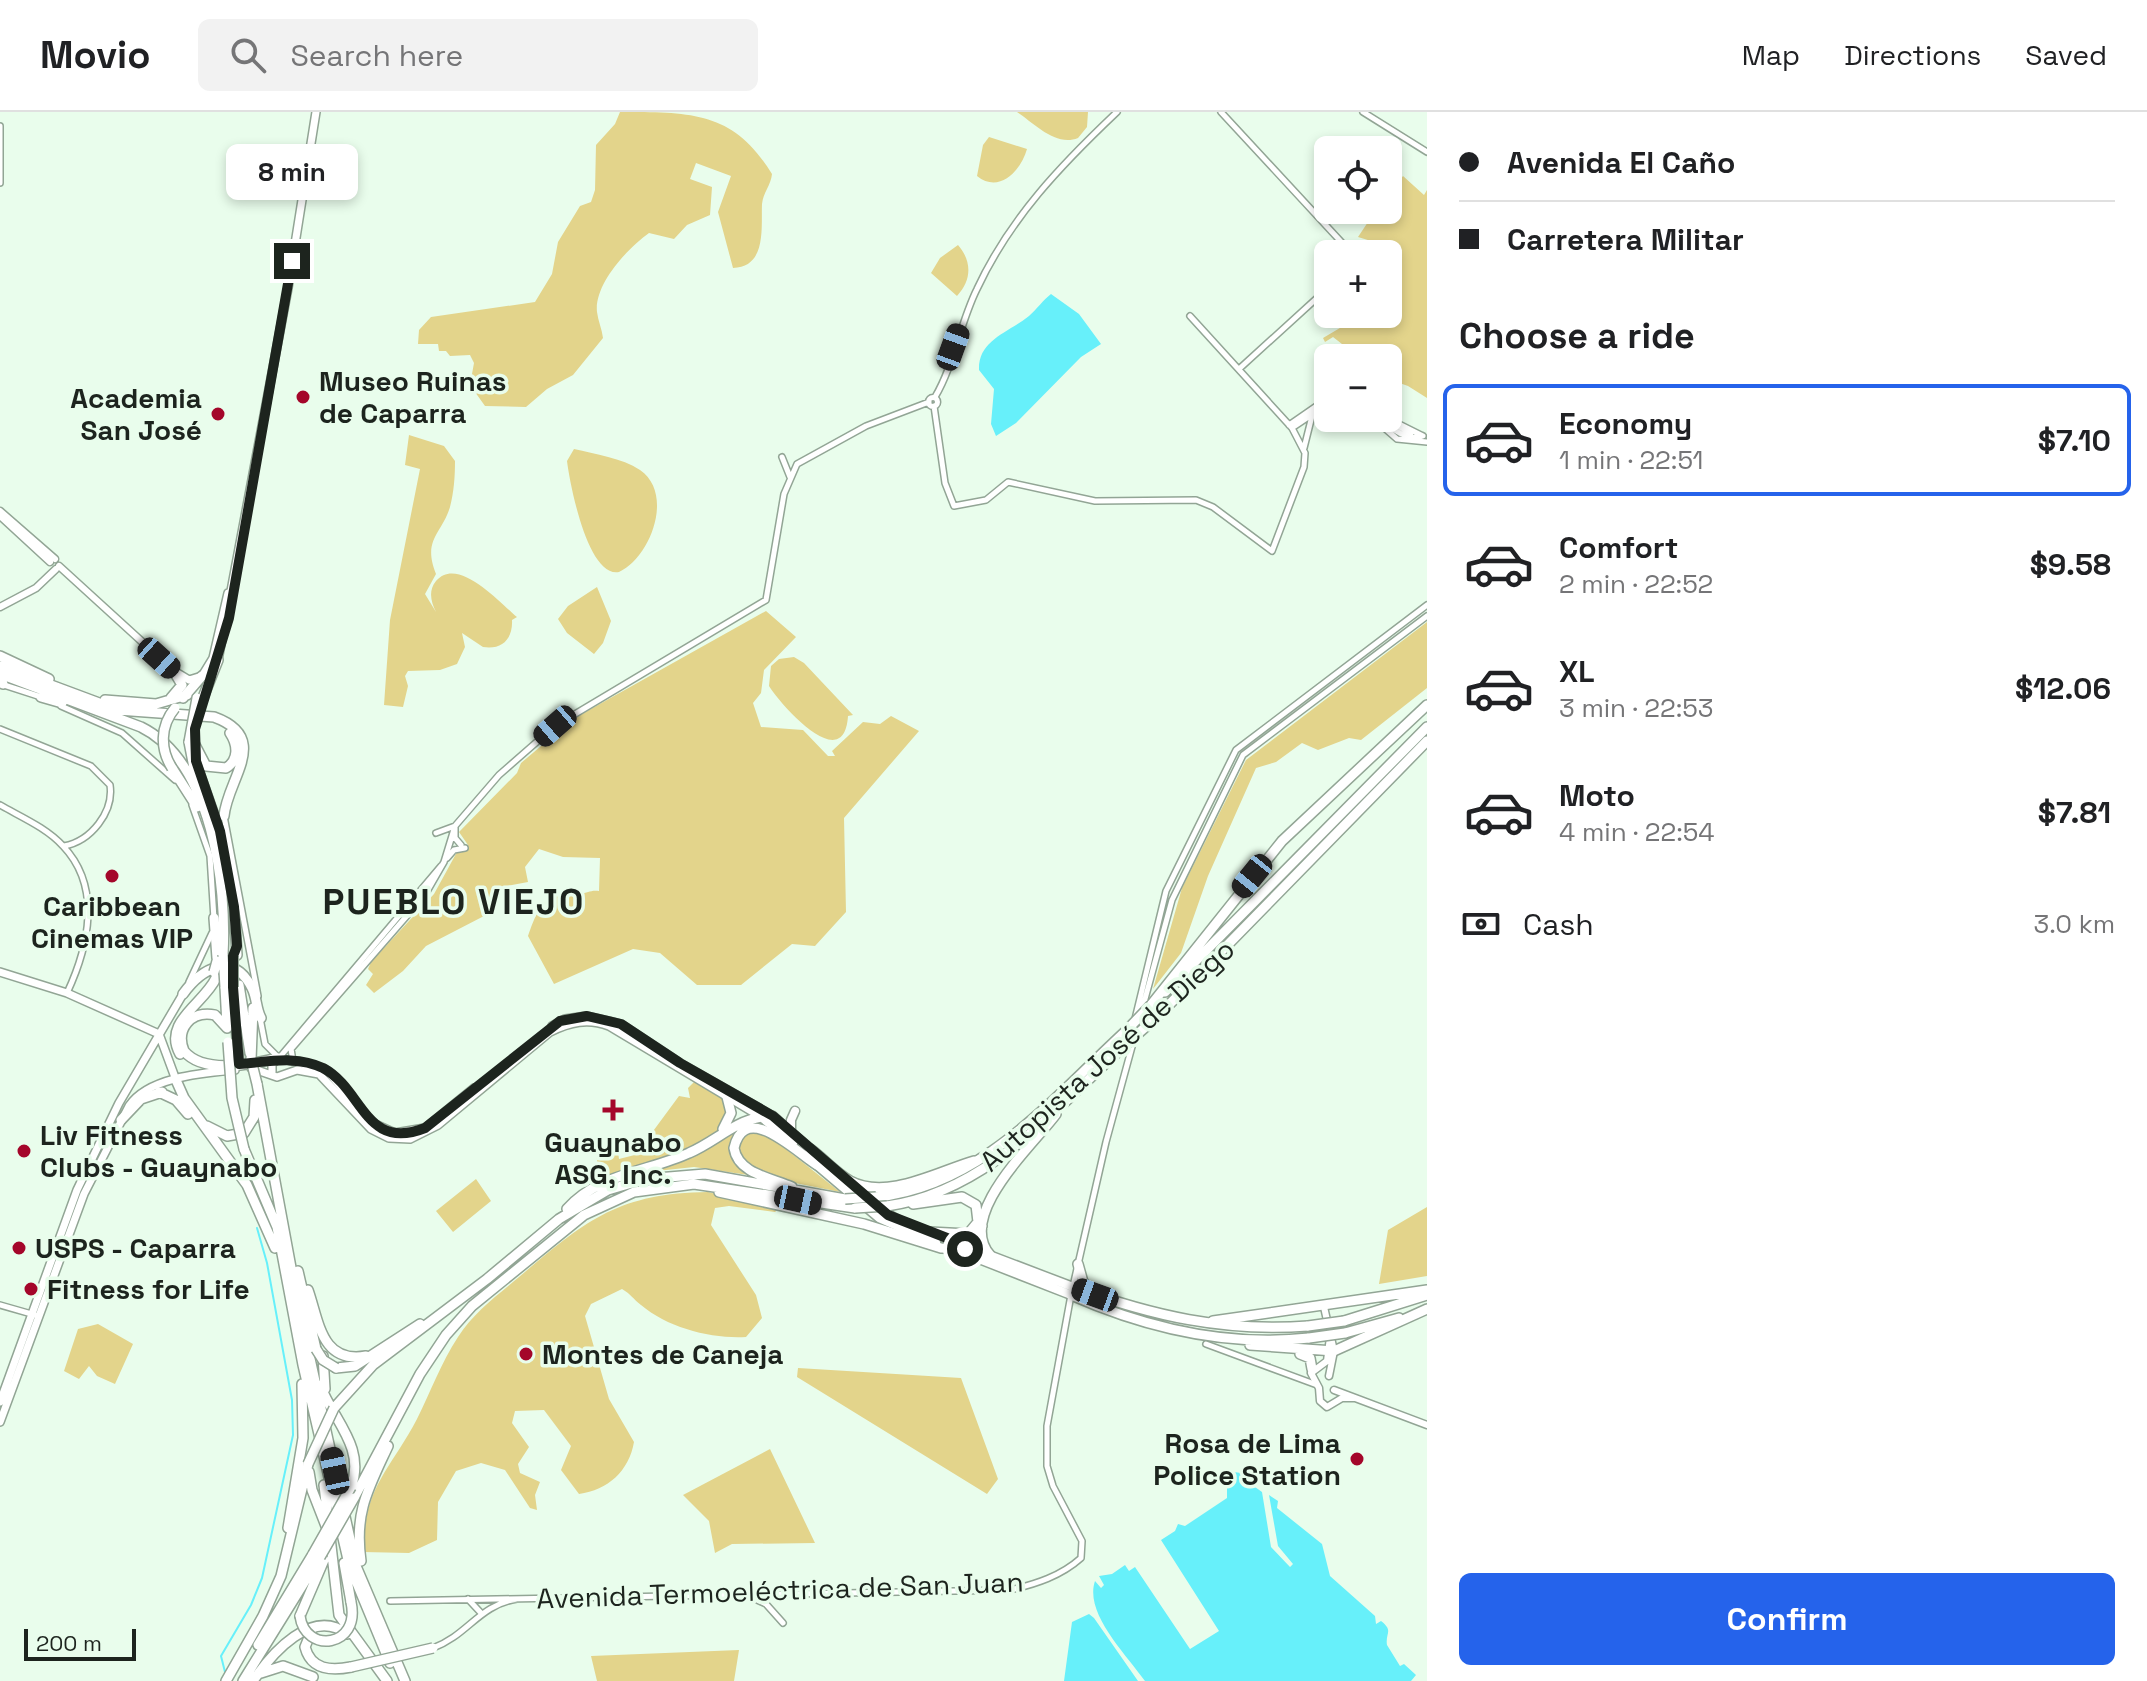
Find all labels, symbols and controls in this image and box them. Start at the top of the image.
search box [198,19,758,91]
text: Movio [40,31,150,79]
icon: search [226,33,270,77]
text: Search here [290,36,463,75]
text: Map [1742,37,1800,73]
text: Directions [1844,37,1981,73]
text: Saved [2025,37,2107,73]
map controls [1314,136,1402,432]
button: locate [1314,136,1402,224]
text: Avenida El Caño [1507,143,1735,182]
callout: 8 min [226,145,358,201]
text: 8 min [258,155,326,189]
text: Carretera Militar [1507,220,1744,259]
button: + [1314,240,1402,328]
route end [274,243,310,279]
text: Choose a ride [1459,313,1695,359]
car [934,320,972,374]
button: − [1314,344,1402,432]
place label: Museo Ruinas de Caparra [319,363,506,431]
place label: Academia San José [70,380,202,448]
marker: Museo Ruinas de Caparra [294,388,312,406]
icon: car [1463,404,1535,476]
text: Economy [1559,404,1692,443]
marker: Academia San José [209,405,227,423]
text: $7.10 [2038,421,2111,460]
text: 1 min · 22:51 [1559,443,1703,477]
icon: car [1463,528,1535,600]
text: Comfort [1559,528,1678,567]
text: $9.58 [2030,545,2111,584]
text: 2 min · 22:52 [1559,567,1713,601]
car [133,633,185,683]
icon: car [1463,652,1535,724]
text: XL [1559,652,1595,691]
text: $12.06 [2015,669,2111,708]
text: 3 min · 22:53 [1559,691,1714,725]
car [529,701,581,751]
icon: car [1463,776,1535,848]
text: Moto [1559,776,1635,815]
text: $7.81 [2038,793,2111,832]
text: 4 min · 22:54 [1559,815,1715,849]
car [1228,850,1276,902]
marker: Caribbean Cinemas VIP [103,867,121,885]
district label: PUEBLO VIEJO [323,879,585,925]
place label: Caribbean Cinemas VIP [31,888,193,956]
icon: cash [1459,902,1503,946]
text: Cash [1523,905,1594,944]
text: 3.0 km [2033,907,2115,941]
street label: Autopista José de Diego [972,931,1242,1179]
marker: Guaynabo ASG, Inc. [602,1099,624,1121]
place label: Liv Fitness Clubs - Guaynabo [40,1117,277,1185]
place label: Guaynabo ASG, Inc. [544,1124,682,1192]
marker: Liv Fitness Clubs - Guaynabo [15,1142,33,1160]
car [772,1183,824,1217]
place label: USPS - Caparra [35,1230,236,1266]
route start [947,1231,983,1267]
marker: USPS - Caparra [10,1239,28,1257]
place label: Fitness for Life [47,1271,250,1307]
car [1068,1276,1122,1314]
marker: Fitness for Life [22,1280,40,1298]
place label: Montes de Caneja [542,1336,783,1372]
marker: Montes de Caneja [517,1345,535,1363]
place label: Rosa de Lima Police Station [1153,1425,1341,1493]
car [318,1445,352,1497]
marker: Rosa de Lima Police Station [1348,1450,1366,1468]
street label: Avenida Termoeléctrica de San Juan [536,1564,1024,1616]
button: Confirm [1459,1573,2115,1665]
scale bar [24,1625,136,1661]
text: 200 m [36,1629,102,1657]

